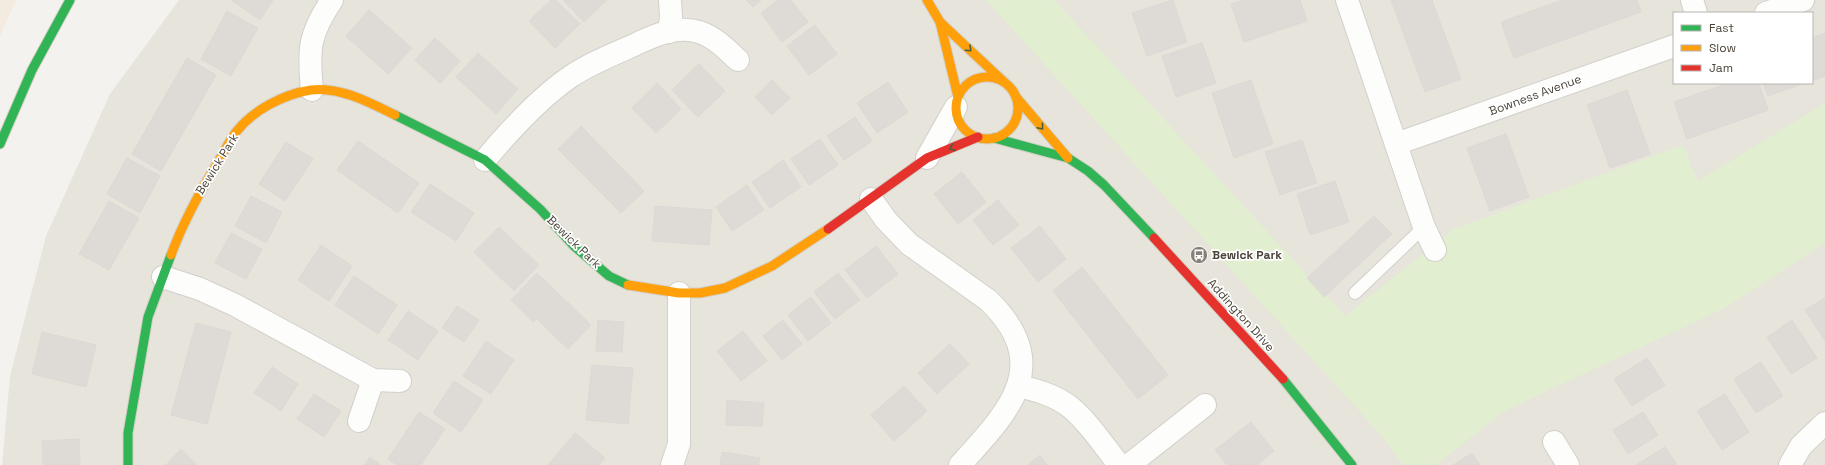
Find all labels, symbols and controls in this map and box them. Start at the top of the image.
legend [1673,12,1813,84]
text: Fast [1709,20,1734,36]
text: Slow [1709,40,1736,56]
one-way arrow [964,44,971,51]
text: Jam [1709,60,1733,76]
street label: Bowness Avenue [1487,71,1583,119]
one-way arrow [1037,122,1044,129]
street label: Bewick Park [192,130,242,198]
one-way arrow [949,143,956,151]
street label: Bewick Park [544,212,605,272]
bus stop icon: Bewick Park [1189,245,1209,265]
place label: Bewick Park [1212,247,1282,263]
street label: Addington Drive [1204,275,1278,355]

